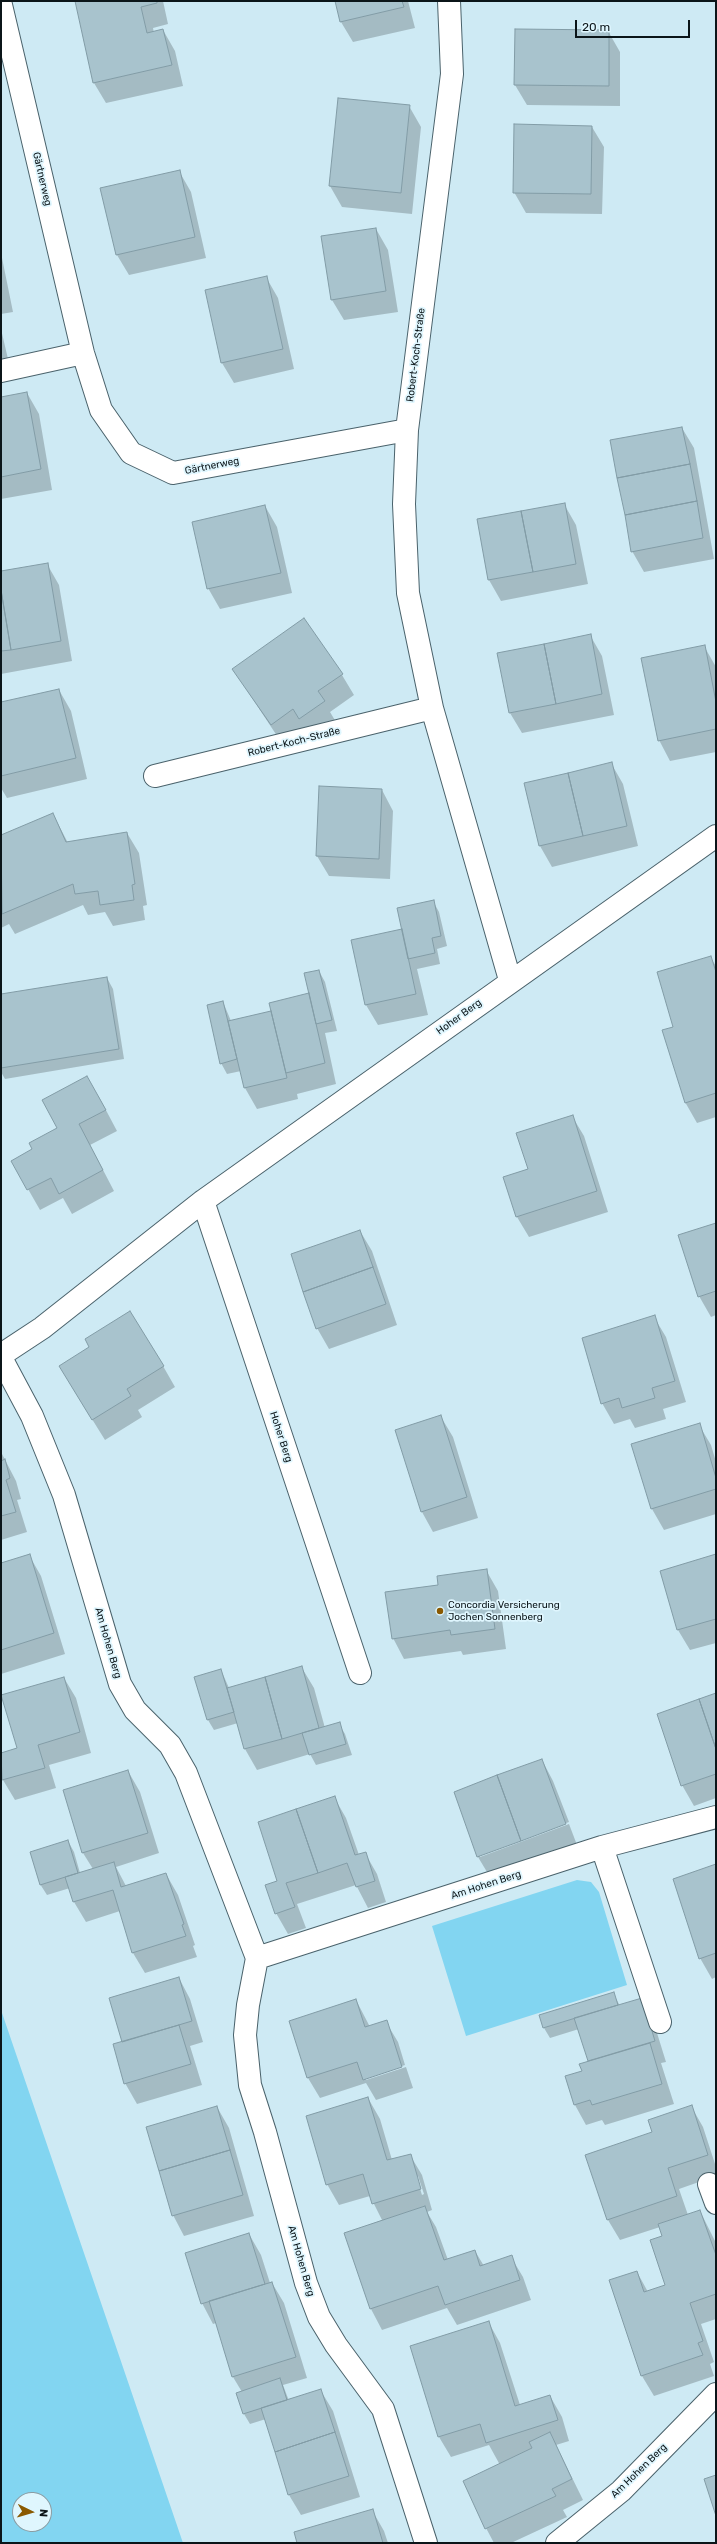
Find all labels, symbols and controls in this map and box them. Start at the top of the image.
scale bar [577,12,692,38]
text: 20 m [582,20,610,34]
street label: Gärtnerweg [30,151,54,207]
street label: Robert-Koch-Straße [404,307,428,403]
street label: Gärtnerweg [184,455,240,477]
street label: Robert-Koch-Straße [247,725,341,759]
street label: Hoher Berg [434,997,484,1037]
street label: Hoher Berg [267,1410,295,1464]
place label: Concordia Versicherung Jochen Sonnenberg [448,1599,560,1622]
street label: Am Hohen Berg [92,1606,124,1680]
marker: Concordia Versicherung Jochen Sonnenberg [435,1606,445,1616]
street label: Am Hohen Berg [449,1868,523,1902]
street label: Am Hohen Berg [285,2224,317,2298]
street label: Am Hohen Berg [609,2441,669,2501]
north arrow [12,2492,52,2532]
text: N [37,2508,50,2518]

